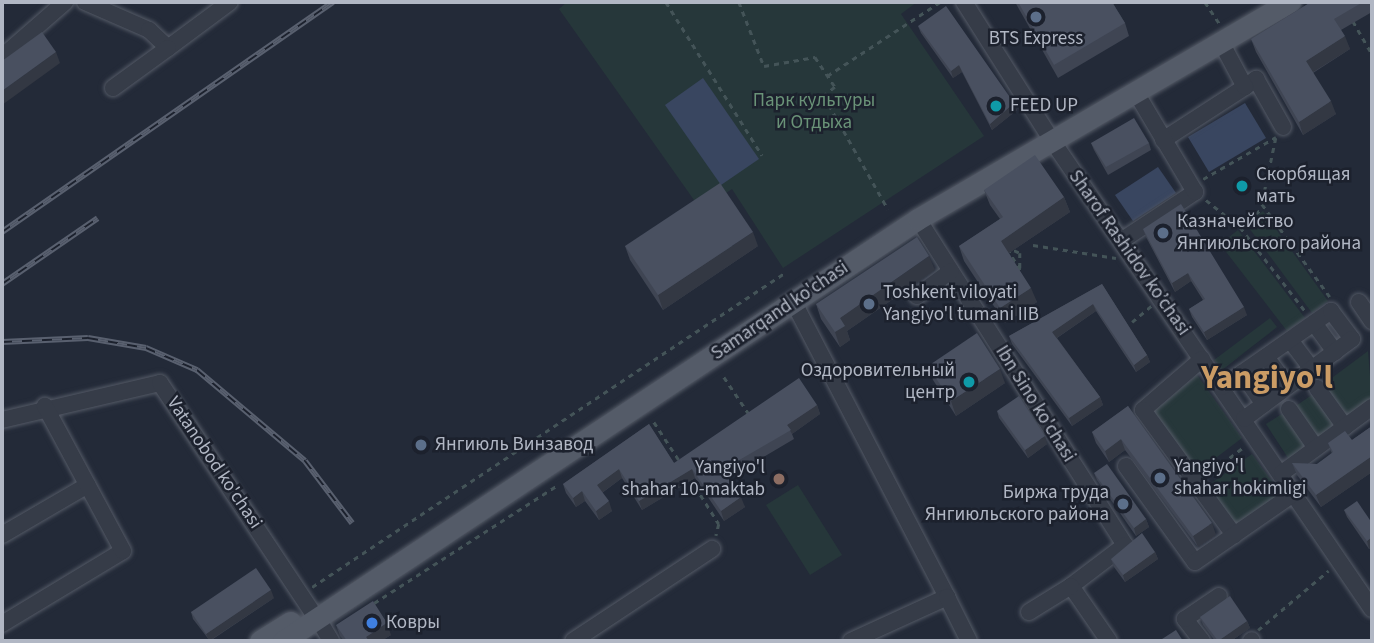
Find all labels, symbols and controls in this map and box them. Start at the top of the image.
marker: BTS Express [1028,9,1044,25]
place label: BTS Express [989,28,1083,50]
park label: Парк культуры и Отдыха [753,90,875,134]
place label: FEED UP [1010,95,1078,117]
marker: FEED UP [988,98,1004,114]
place label: Скорбящая мать [1256,164,1351,208]
street label: Sharof Rashidov ko’chasi [1063,166,1195,340]
marker: Скорбящая мать [1234,178,1250,194]
place label: Казначейство Янгиюльского района [1177,211,1361,255]
marker: Казначейство Янгиюльского района [1155,225,1171,241]
street label: Samarqand ko'chasi [707,257,853,365]
place label: Toshkent viloyati Yangiyo'l tumani IIB [883,282,1039,326]
marker: Toshkent viloyati Yangiyo'l tumani IIB [861,296,877,312]
street label: Ibn Sino ko'chasi [990,341,1080,467]
district label: Yangiyo'l [1201,358,1333,398]
place label: Оздоровительный центр [801,360,955,404]
marker: Оздоровительный центр [961,374,977,390]
street label: Vatanobod ko'chasi [161,393,267,533]
place label: Янгиюль Винзавод [435,434,593,456]
marker: Янгиюль Винзавод [413,437,429,453]
place label: Yangiyo'l shahar hokimligi [1174,456,1306,500]
place label: Yangiyo'l shahar 10-maktab [622,457,765,501]
marker: Yangiyo'l shahar hokimligi [1152,470,1168,486]
marker: Yangiyo'l shahar 10-maktab [771,471,787,487]
place label: Биржа труда Янгиюльского района [925,482,1109,526]
marker: Биржа труда Янгиюльского района [1115,496,1131,512]
place label: Ковры [386,612,440,634]
marker: Ковры [364,615,380,631]

